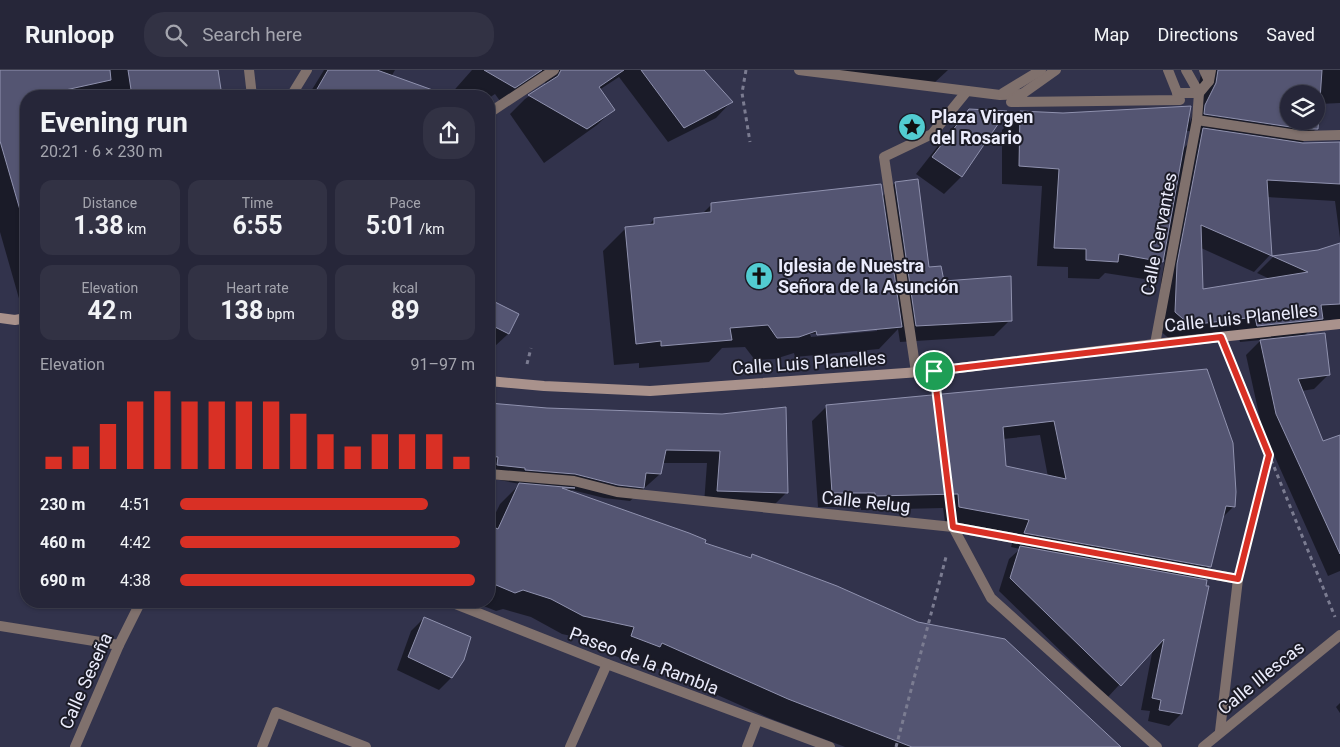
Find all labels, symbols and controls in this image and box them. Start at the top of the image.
search box [144,12,494,57]
text: Runloop [25,21,114,49]
icon: search [162,21,190,49]
text: Search here [202,23,302,46]
text: Map [1094,24,1129,45]
text: Directions [1157,24,1238,45]
text: Saved [1266,24,1315,45]
map controls [1280,85,1325,130]
button: layers [1280,85,1325,130]
text: Evening run [40,106,188,139]
place label: Plaza Virgen del Rosario [931,106,1033,148]
button: share [423,107,475,159]
place icon: Plaza Virgen del Rosario [897,112,927,142]
text: 20:21 · 6 × 230 m [40,142,162,161]
street label: Calle Cervantes [1136,171,1181,297]
text: Distance [83,195,137,211]
text: Time [242,195,273,211]
text: Pace [390,195,421,211]
text: 1.38 [73,211,124,240]
text: 6:55 [232,211,283,240]
text: 5:01 [366,211,416,240]
text: km [124,221,146,237]
text: /km [416,221,445,237]
place label: Iglesia de Nuestra Señora de la Asunción [778,255,959,297]
church icon: Iglesia de Nuestra Señora de la Asunción [744,261,774,291]
text: Elevation [81,280,138,296]
text: Heart rate [226,280,289,296]
text: kcal [393,280,418,296]
text: 42 [88,296,116,325]
text: 138 [220,296,263,325]
text: 89 [391,296,420,325]
street label: Calle Luis Planelles [1163,299,1319,336]
text: m [116,306,132,322]
text: bpm [263,306,295,322]
street label: Calle Luis Planelles [731,347,887,378]
pin [913,350,955,392]
text: Elevation [40,355,105,374]
text: 91–97 m [411,355,475,374]
icon: arrive [920,357,948,385]
street label: Calle Relug [821,486,912,517]
text: 230 m [40,495,85,514]
text: 4:51 [120,495,151,514]
text: 460 m [40,533,85,552]
text: 4:42 [120,533,151,552]
text: 690 m [40,571,85,590]
text: 4:38 [120,571,151,590]
street label: Paseo de la Rambla [566,622,722,699]
street label: Calle Seseña [55,629,116,732]
street label: Calle Illescas [1213,636,1308,719]

